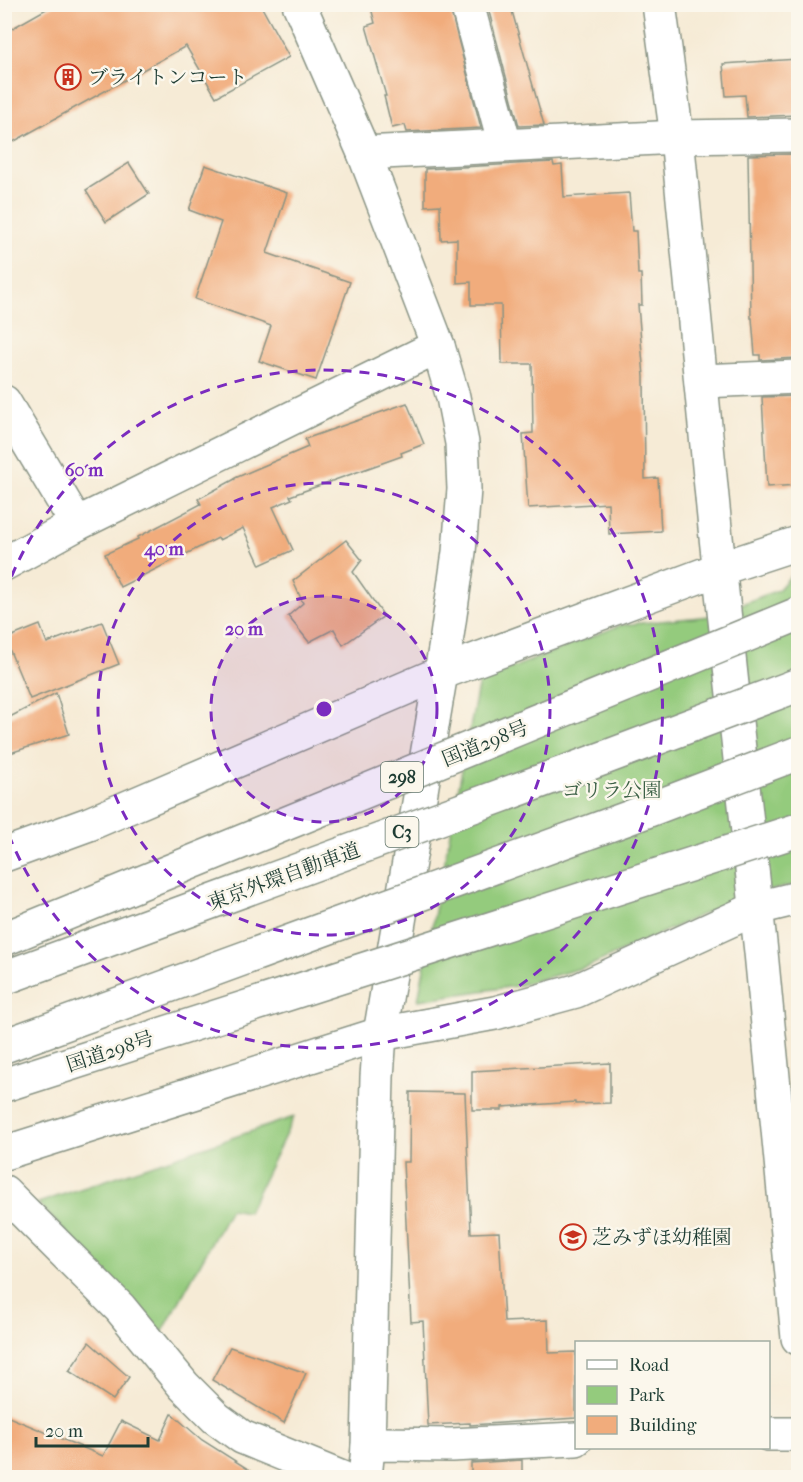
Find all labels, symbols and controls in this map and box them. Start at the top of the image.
building icon: ブライトンコート [53,62,83,92]
place label: ブライトンコート [88,66,247,89]
text: 60 m [65,460,104,481]
text: 40 m [143,539,185,560]
text: 20 m [225,619,264,640]
centre of rings [314,699,334,719]
street label: 国道298号 [439,716,532,771]
road number: 298 [381,762,423,792]
park label: ゴリラ公園 [562,779,662,802]
road number: C3 [386,817,418,847]
street label: 東京外環自動車道 [205,838,363,915]
street label: 国道298号 [63,1027,157,1076]
school or university icon: 芝みずほ幼稚園 [558,1222,588,1252]
place label: 芝みずほ幼稚園 [592,1226,732,1249]
legend [575,1341,770,1449]
text: Road [629,1355,669,1376]
text: Park [629,1385,666,1406]
scale bar [36,1410,148,1448]
text: Building [629,1415,697,1436]
text: 20 m [45,1421,83,1442]

